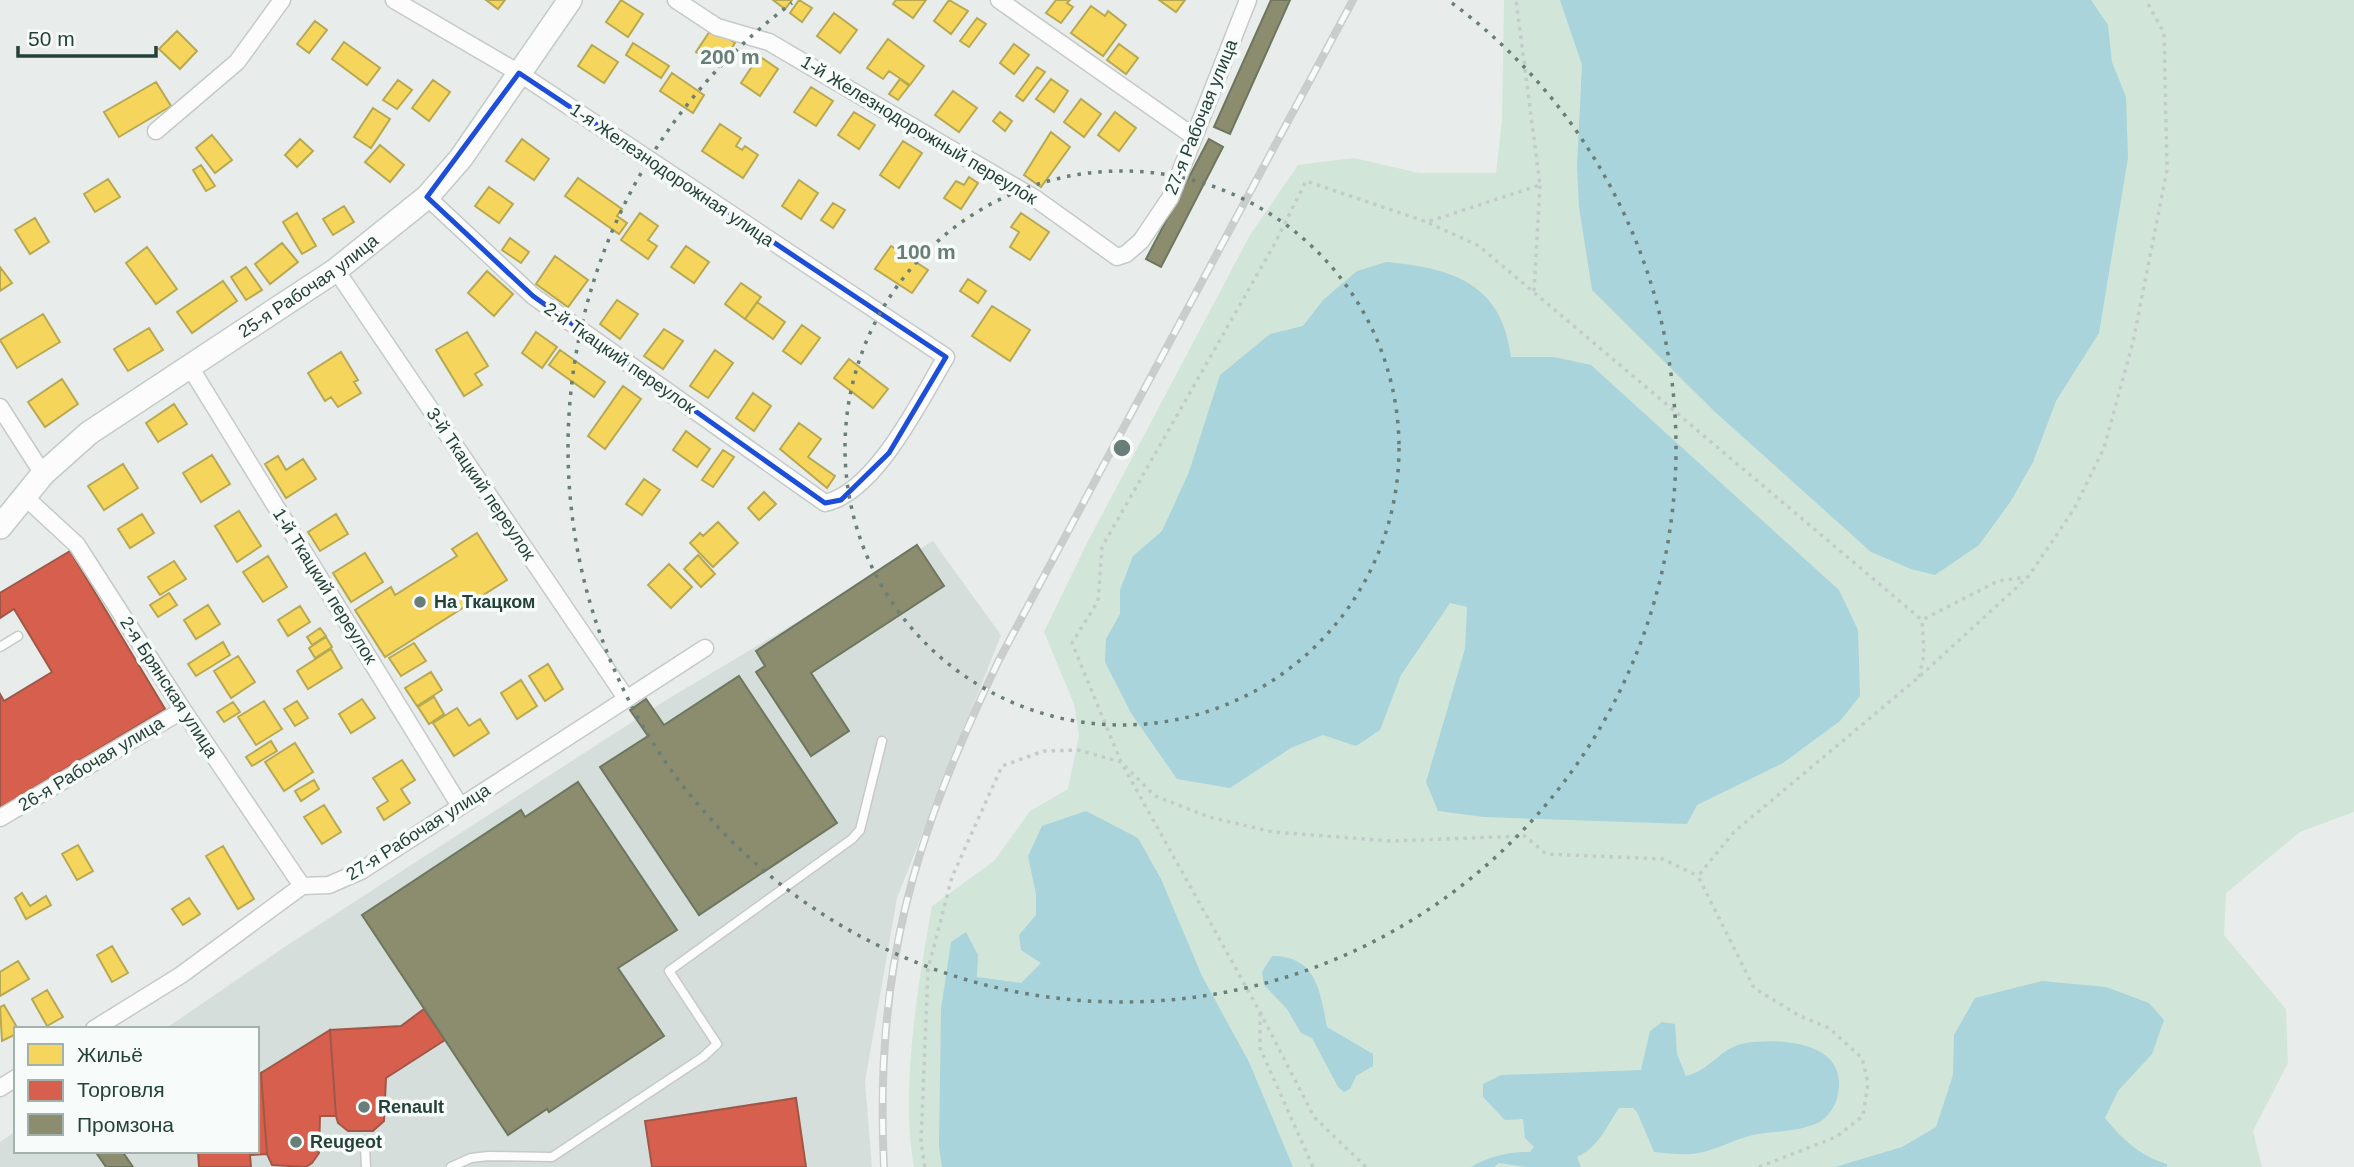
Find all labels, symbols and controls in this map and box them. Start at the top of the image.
scale bar [18,14,156,58]
text: 50 m [28,27,75,50]
street label: 27-я Рабочая улица [1161,36,1242,198]
text: 200 m [700,45,760,68]
street label: 1-й Железнодорожный переулок [797,51,1041,209]
street label: 1-я Железнодорожная улица [566,99,778,251]
street label: 25-я Рабочая улица [235,230,383,342]
text: 100 m [896,240,956,263]
street label: 2-й Ткацкий переулок [541,298,699,418]
street label: 3-й Ткацкий переулок [422,404,540,564]
centre of rings [1110,436,1134,460]
street label: 1-й Ткацкий переулок [269,505,381,668]
place label: На Ткацком [434,592,535,612]
marker: На Ткацком [412,594,428,610]
street label: 2-я Брянская улица [116,613,222,762]
street label: 26-я Рабочая улица [15,712,168,815]
street label: 27-я Рабочая улица [342,779,494,884]
legend [14,1027,259,1153]
text: Жильё [77,1043,143,1066]
text: Торговля [77,1078,165,1101]
place label: Renault [378,1097,444,1117]
marker: Renault [356,1099,372,1115]
text: Промзона [77,1113,174,1136]
place label: Reugeot [310,1132,382,1152]
marker: Reugeot [288,1134,304,1150]

